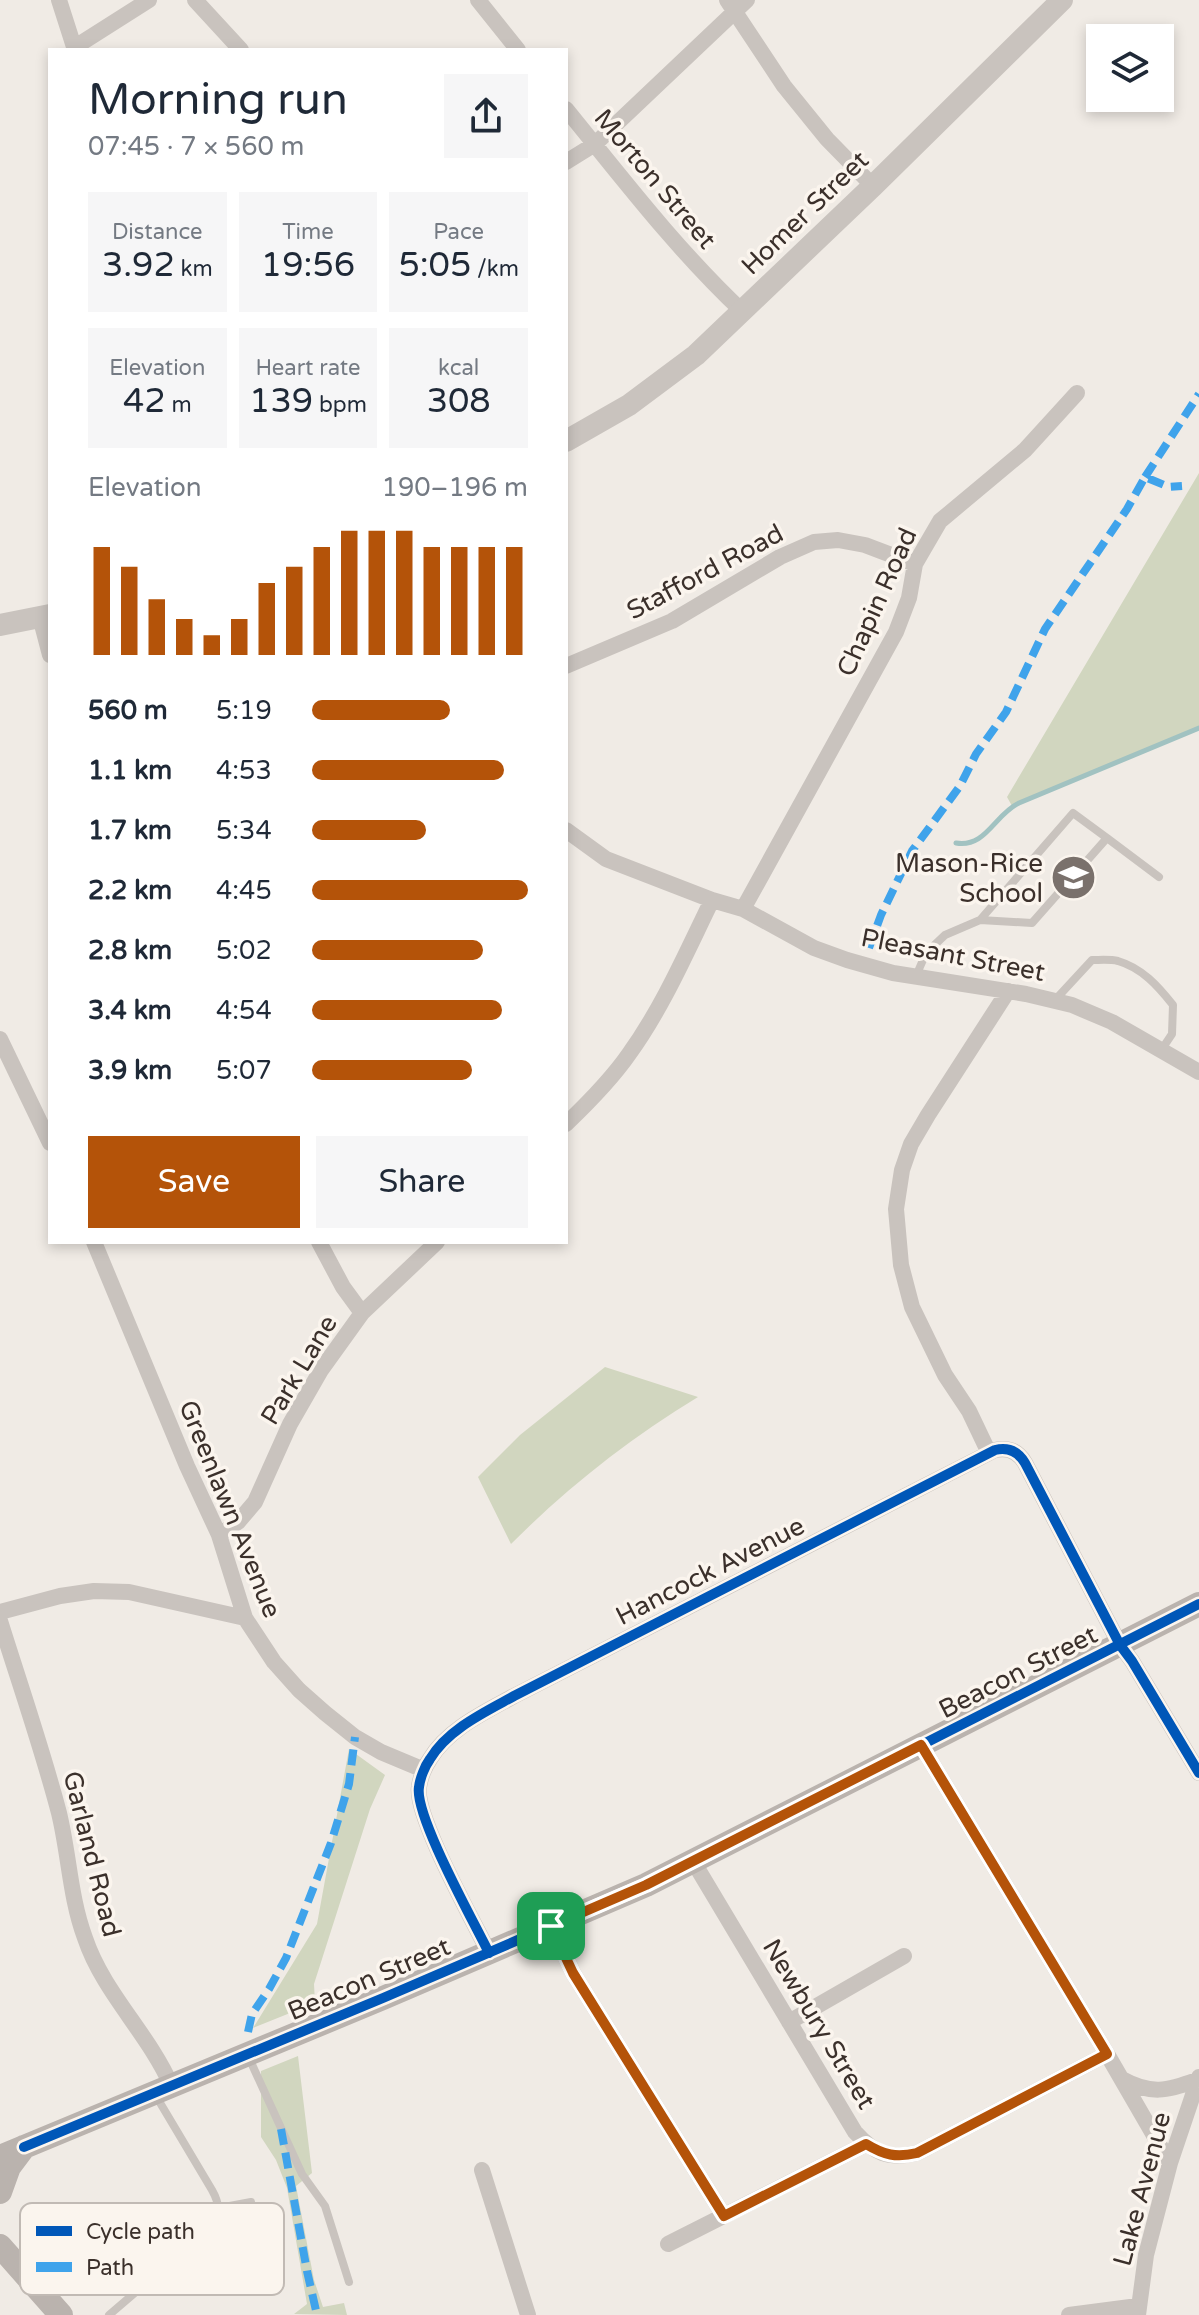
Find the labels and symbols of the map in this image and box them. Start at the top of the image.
street label: Morton Street [588,103,723,255]
street label: Homer Street [735,145,875,281]
street label: Stafford Road [621,518,789,626]
street label: Chapin Road [830,523,924,681]
place label: Mason-Rice School [895,848,1043,909]
school or university icon: Mason-Rice School [1050,854,1098,902]
street label: Pleasant Street [858,922,1048,988]
street label: Park Lane [254,1310,344,1430]
street label: Greenlawn Avenue [172,1396,288,1622]
street label: Hancock Avenue [611,1510,809,1632]
street label: Beacon Street [934,1619,1102,1725]
street label: Garland Road [56,1768,128,1940]
pin [517,1892,585,1960]
street label: Beacon Street [283,1931,455,2027]
street label: Newbury Street [756,1933,882,2115]
street label: Lake Avenue [1107,2109,1177,2269]
legend [20,2203,284,2295]
text: Cycle path [86,2219,195,2245]
text: Path [86,2255,134,2281]

